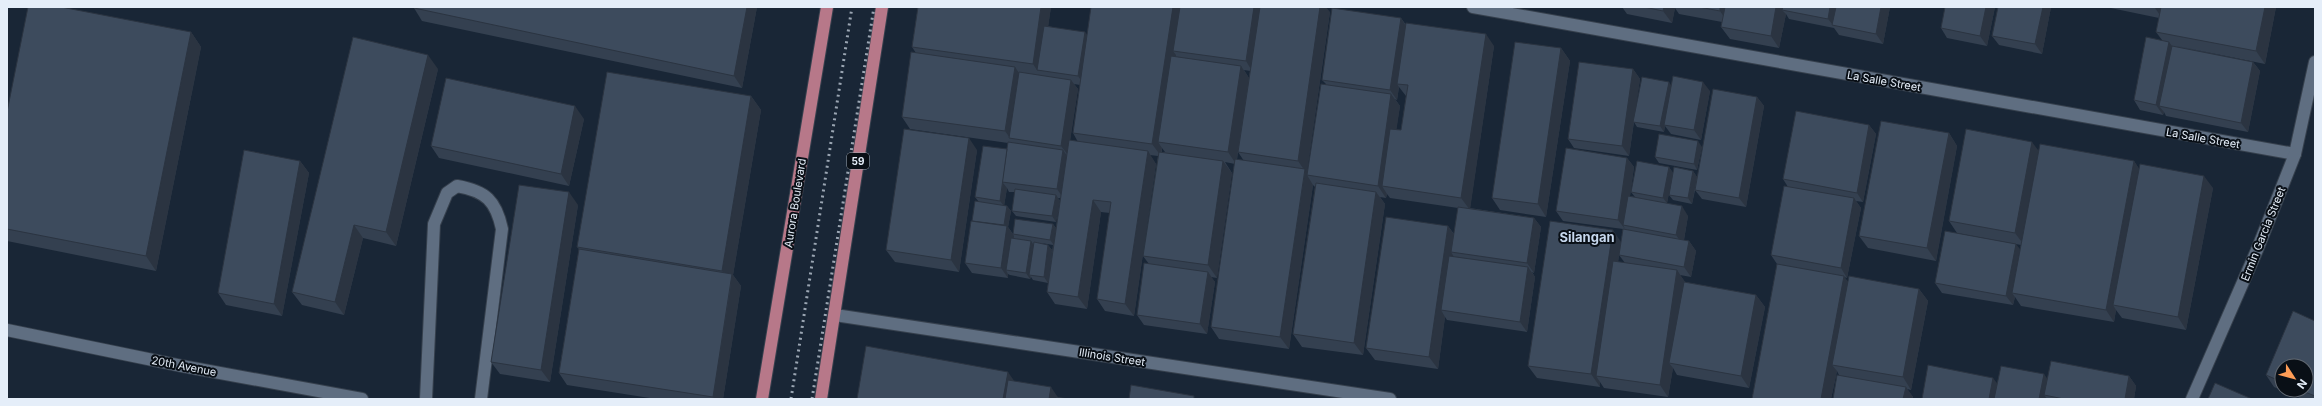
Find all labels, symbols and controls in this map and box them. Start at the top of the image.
street label: La Salle Street [1846,68,1922,94]
street label: La Salle Street [2165,125,2241,151]
road number: 59 [847,153,869,169]
street label: Aurora Boulevard [781,157,809,249]
street label: Ermin Garcia Street [2238,184,2288,283]
district label: Silangan [1559,229,1615,245]
street label: Illinois Street [1078,345,1146,369]
street label: 20th Avenue [150,353,218,379]
north arrow [2274,358,2314,398]
text: N [2294,376,2310,391]

